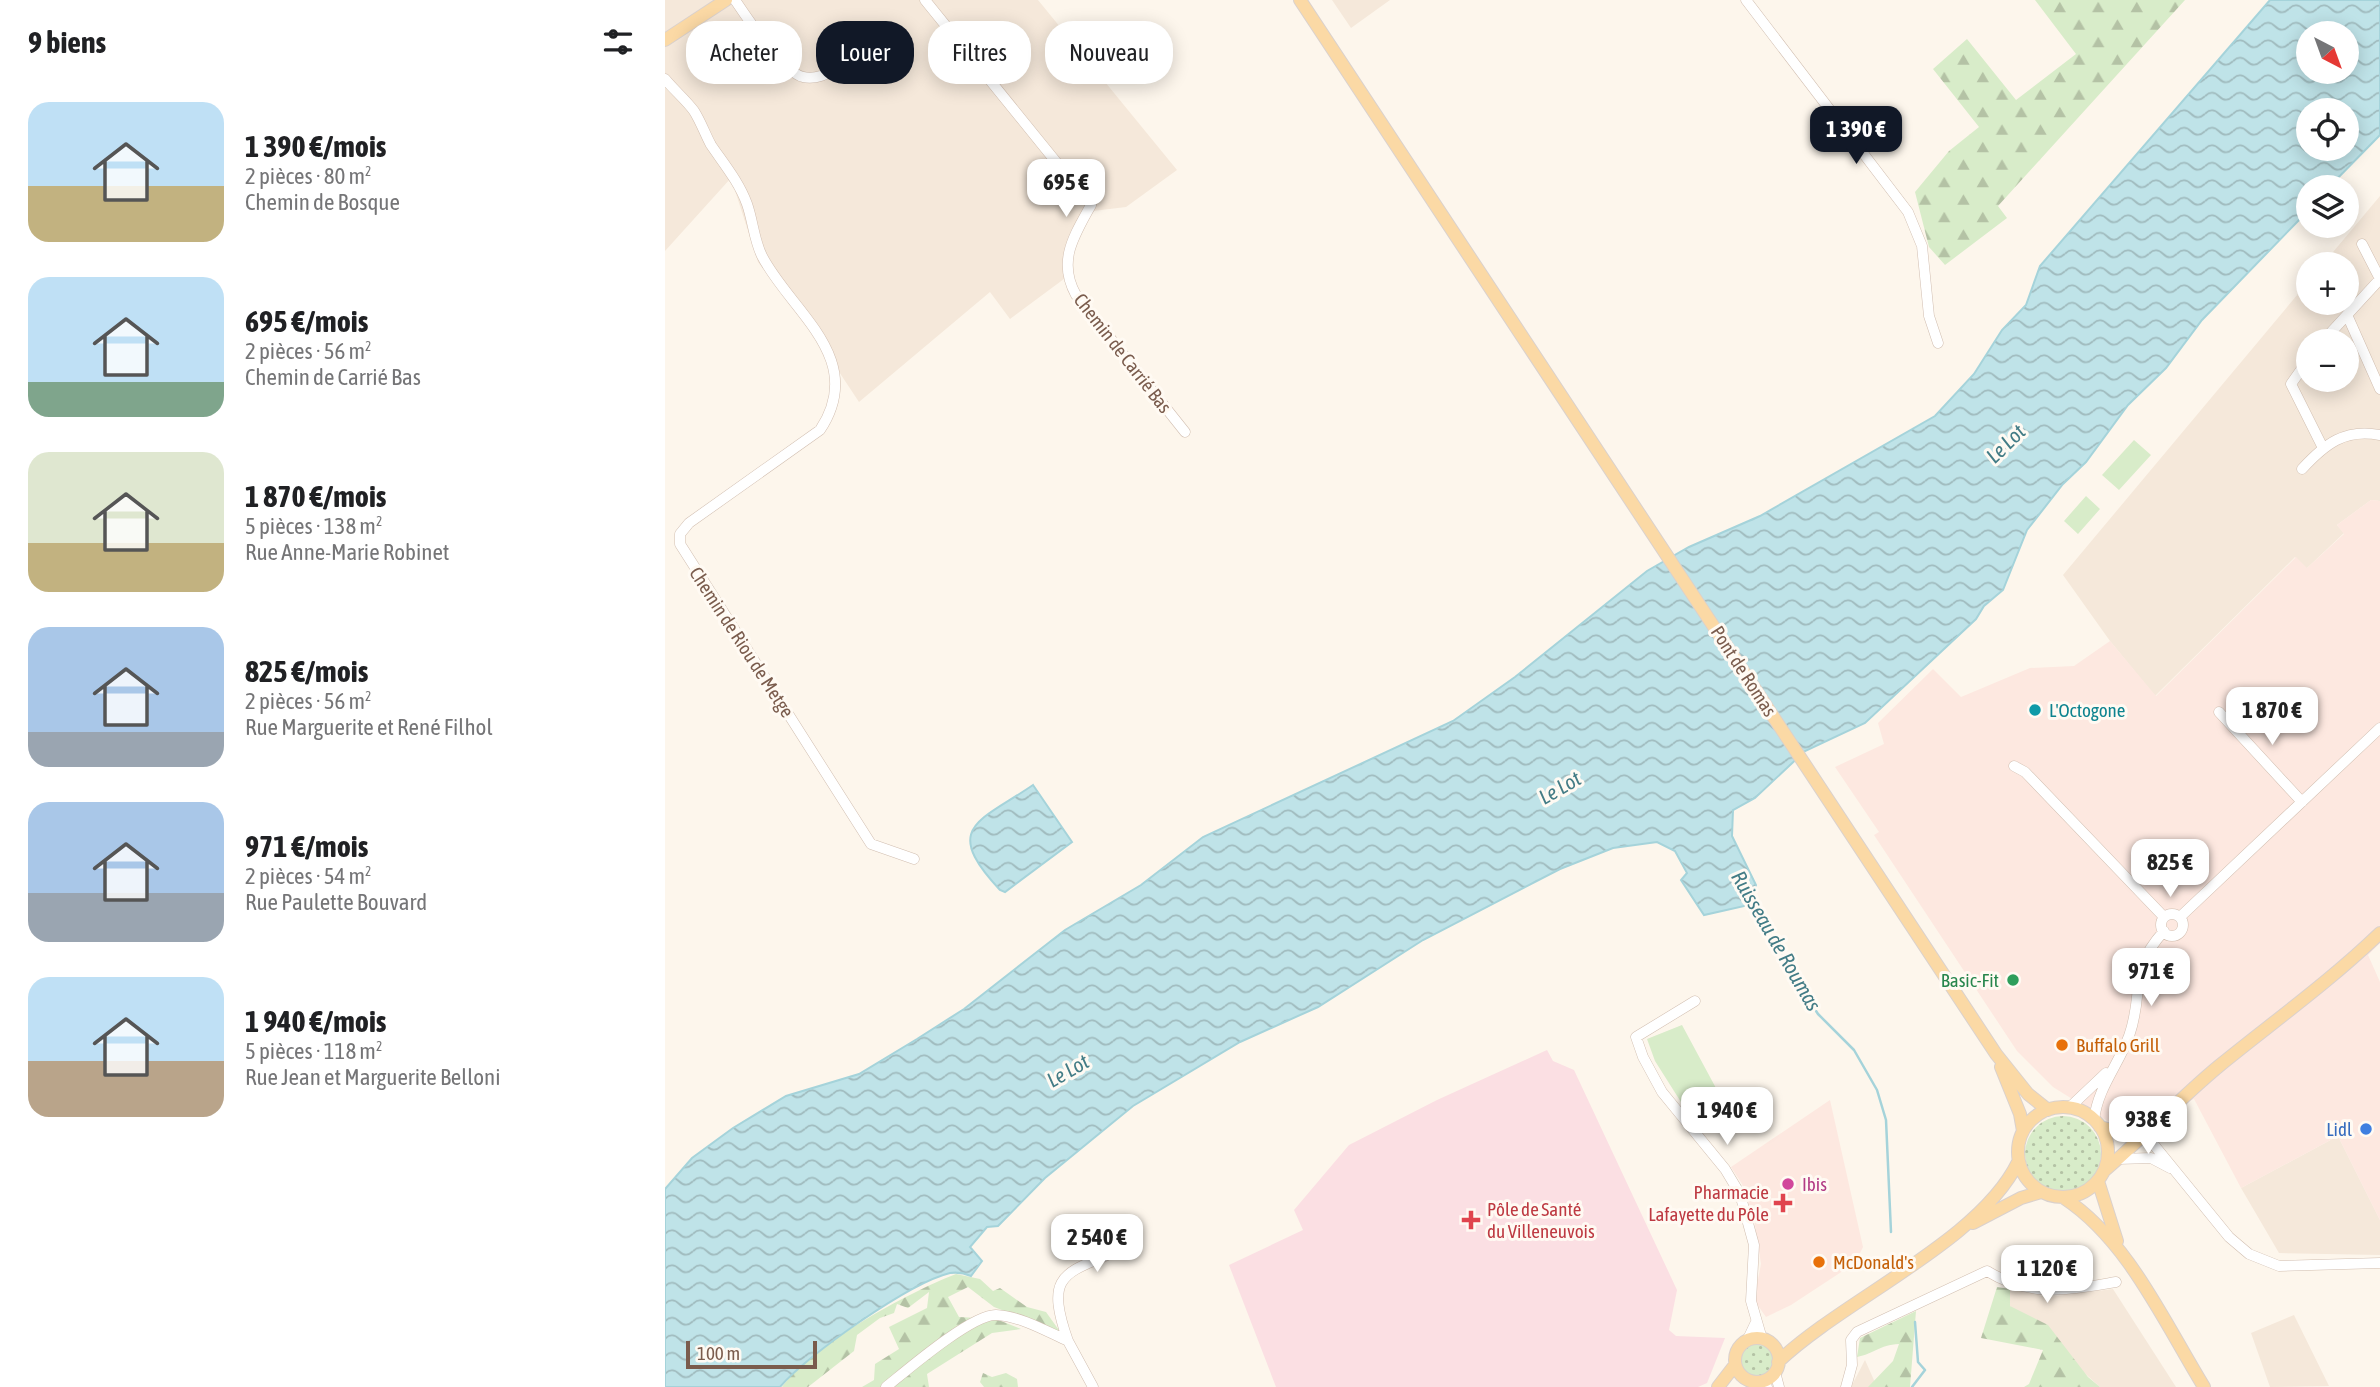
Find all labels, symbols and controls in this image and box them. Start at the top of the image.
chip: Acheter [686,21,802,84]
chip: Louer [816,21,914,84]
chip: Filtres [928,21,1031,84]
chip: Nouveau [1045,21,1173,84]
north arrow [2296,21,2359,84]
map controls [2296,21,2359,392]
icon: filters [599,23,637,61]
text: 9 biens [28,25,106,59]
button: locate [2296,98,2359,161]
pin: 1 390 € [1791,106,1921,166]
text: 1 390 € [1826,116,1886,142]
text: 1 390 €/mois [245,129,386,163]
icon: home [84,130,168,214]
pin: 695 € [1017,160,1115,219]
text: 2 pièces · 80 m² [245,163,372,189]
text: 695 € [1043,169,1089,195]
button: layers [2296,175,2359,238]
text: Chemin de Bosque [245,189,400,215]
button: + [2296,252,2359,315]
street label: Chemin de Carrié Bas [1070,289,1177,417]
text: 695 €/mois [245,304,368,338]
icon: home [84,305,168,389]
button: − [2296,329,2359,392]
text: 2 pièces · 56 m² [245,338,372,364]
text: Chemin de Carrié Bas [245,364,421,390]
water label: Le Lot [1981,419,2030,467]
text: 1 870 €/mois [245,479,386,513]
icon: home [84,480,168,564]
text: 5 pièces · 138 m² [245,513,382,539]
text: Rue Anne-Marie Robinet [245,539,449,565]
street label: Chemin de Riou de Metge [685,563,799,721]
street label: Pont de Romas [1707,622,1781,721]
text: 825 €/mois [245,654,368,688]
icon: home [84,655,168,739]
text: 2 pièces · 56 m² [245,688,372,714]
pin: 1 870 € [2207,688,2337,747]
text: 1 870 € [2242,697,2302,723]
place label: L'Octogone [2049,699,2125,721]
marker: L'Octogone [2027,702,2043,718]
text: Rue Marguerite et René Filhol [245,714,493,740]
water label: Le Lot [1534,766,1585,809]
text: 971 €/mois [245,829,368,863]
icon: home [84,830,168,914]
pin: 825 € [2121,839,2219,899]
text: 825 € [2147,849,2193,875]
text: 2 pièces · 54 m² [245,863,372,889]
water label: Ruisseau de Roumas [1727,866,1827,1015]
text: Rue Paulette Bouvard [245,889,427,915]
pin: 971 € [2102,948,2200,1008]
text: 971 € [2128,958,2174,984]
place label: Basic-Fit [1941,969,1999,991]
marker: Basic-Fit [2005,972,2021,988]
text: 1 940 €/mois [245,1004,386,1038]
icon: home [84,1005,168,1089]
place label: Buffalo Grill [2076,1034,2160,1056]
marker: Buffalo Grill [2054,1037,2070,1053]
text: 5 pièces · 118 m² [245,1038,382,1064]
water label: Le Lot [1042,1049,1093,1092]
text: Rue Jean et Marguerite Belloni [245,1064,500,1090]
pin: 1 940 € [1662,1088,1792,1147]
pin: 938 € [2099,1096,2197,1156]
text: 1 940 € [1697,1097,1757,1123]
text: 938 € [2125,1106,2171,1132]
place label: Lidl [2326,1118,2352,1140]
marker: Lidl [2358,1121,2374,1137]
place label: Ibis [1802,1173,1827,1195]
marker: Ibis [1780,1176,1796,1192]
place label: Pharmacie Lafayette du Pôle [1648,1181,1769,1225]
marker: Pharmacie Lafayette du Pôle [1775,1195,1791,1211]
place label: Pôle de Santé du Villeneuvois [1487,1198,1595,1242]
marker: Pôle de Santé du Villeneuvois [1461,1210,1481,1230]
pin: 2 540 € [1032,1214,1162,1274]
text: 2 540 € [1067,1224,1127,1250]
pin: 1 120 € [1982,1246,2112,1305]
place label: McDonald's [1833,1251,1914,1273]
marker: McDonald's [1811,1254,1827,1270]
text: 1 120 € [2017,1255,2077,1281]
scale bar [686,1338,817,1370]
text: 100 m [697,1342,740,1364]

